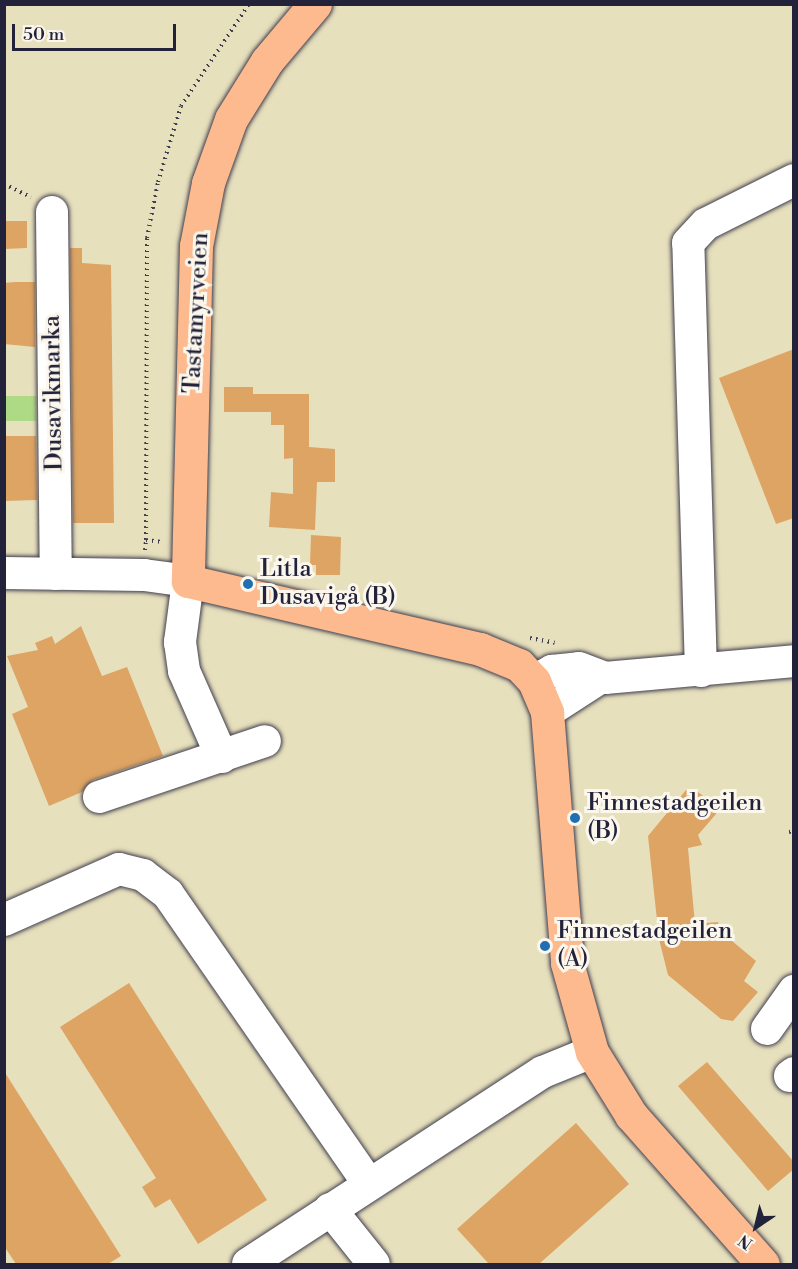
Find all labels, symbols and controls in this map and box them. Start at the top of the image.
scale bar [15,12,178,50]
text: 50 m [23,23,64,46]
street label: Tastamyrveien [178,232,216,394]
street label: Dusavikmarka [38,315,70,471]
place label: Litla Dusavigå (B) [260,556,396,612]
marker: Litla Dusavigå (B) [241,577,255,591]
place label: Finnestadgeilen (B) [587,790,762,846]
marker: Finnestadgeilen (B) [568,811,582,825]
place label: Finnestadgeilen (A) [557,918,732,974]
marker: Finnestadgeilen (A) [538,939,552,953]
north arrow [726,1197,786,1257]
text: N [735,1230,757,1254]

